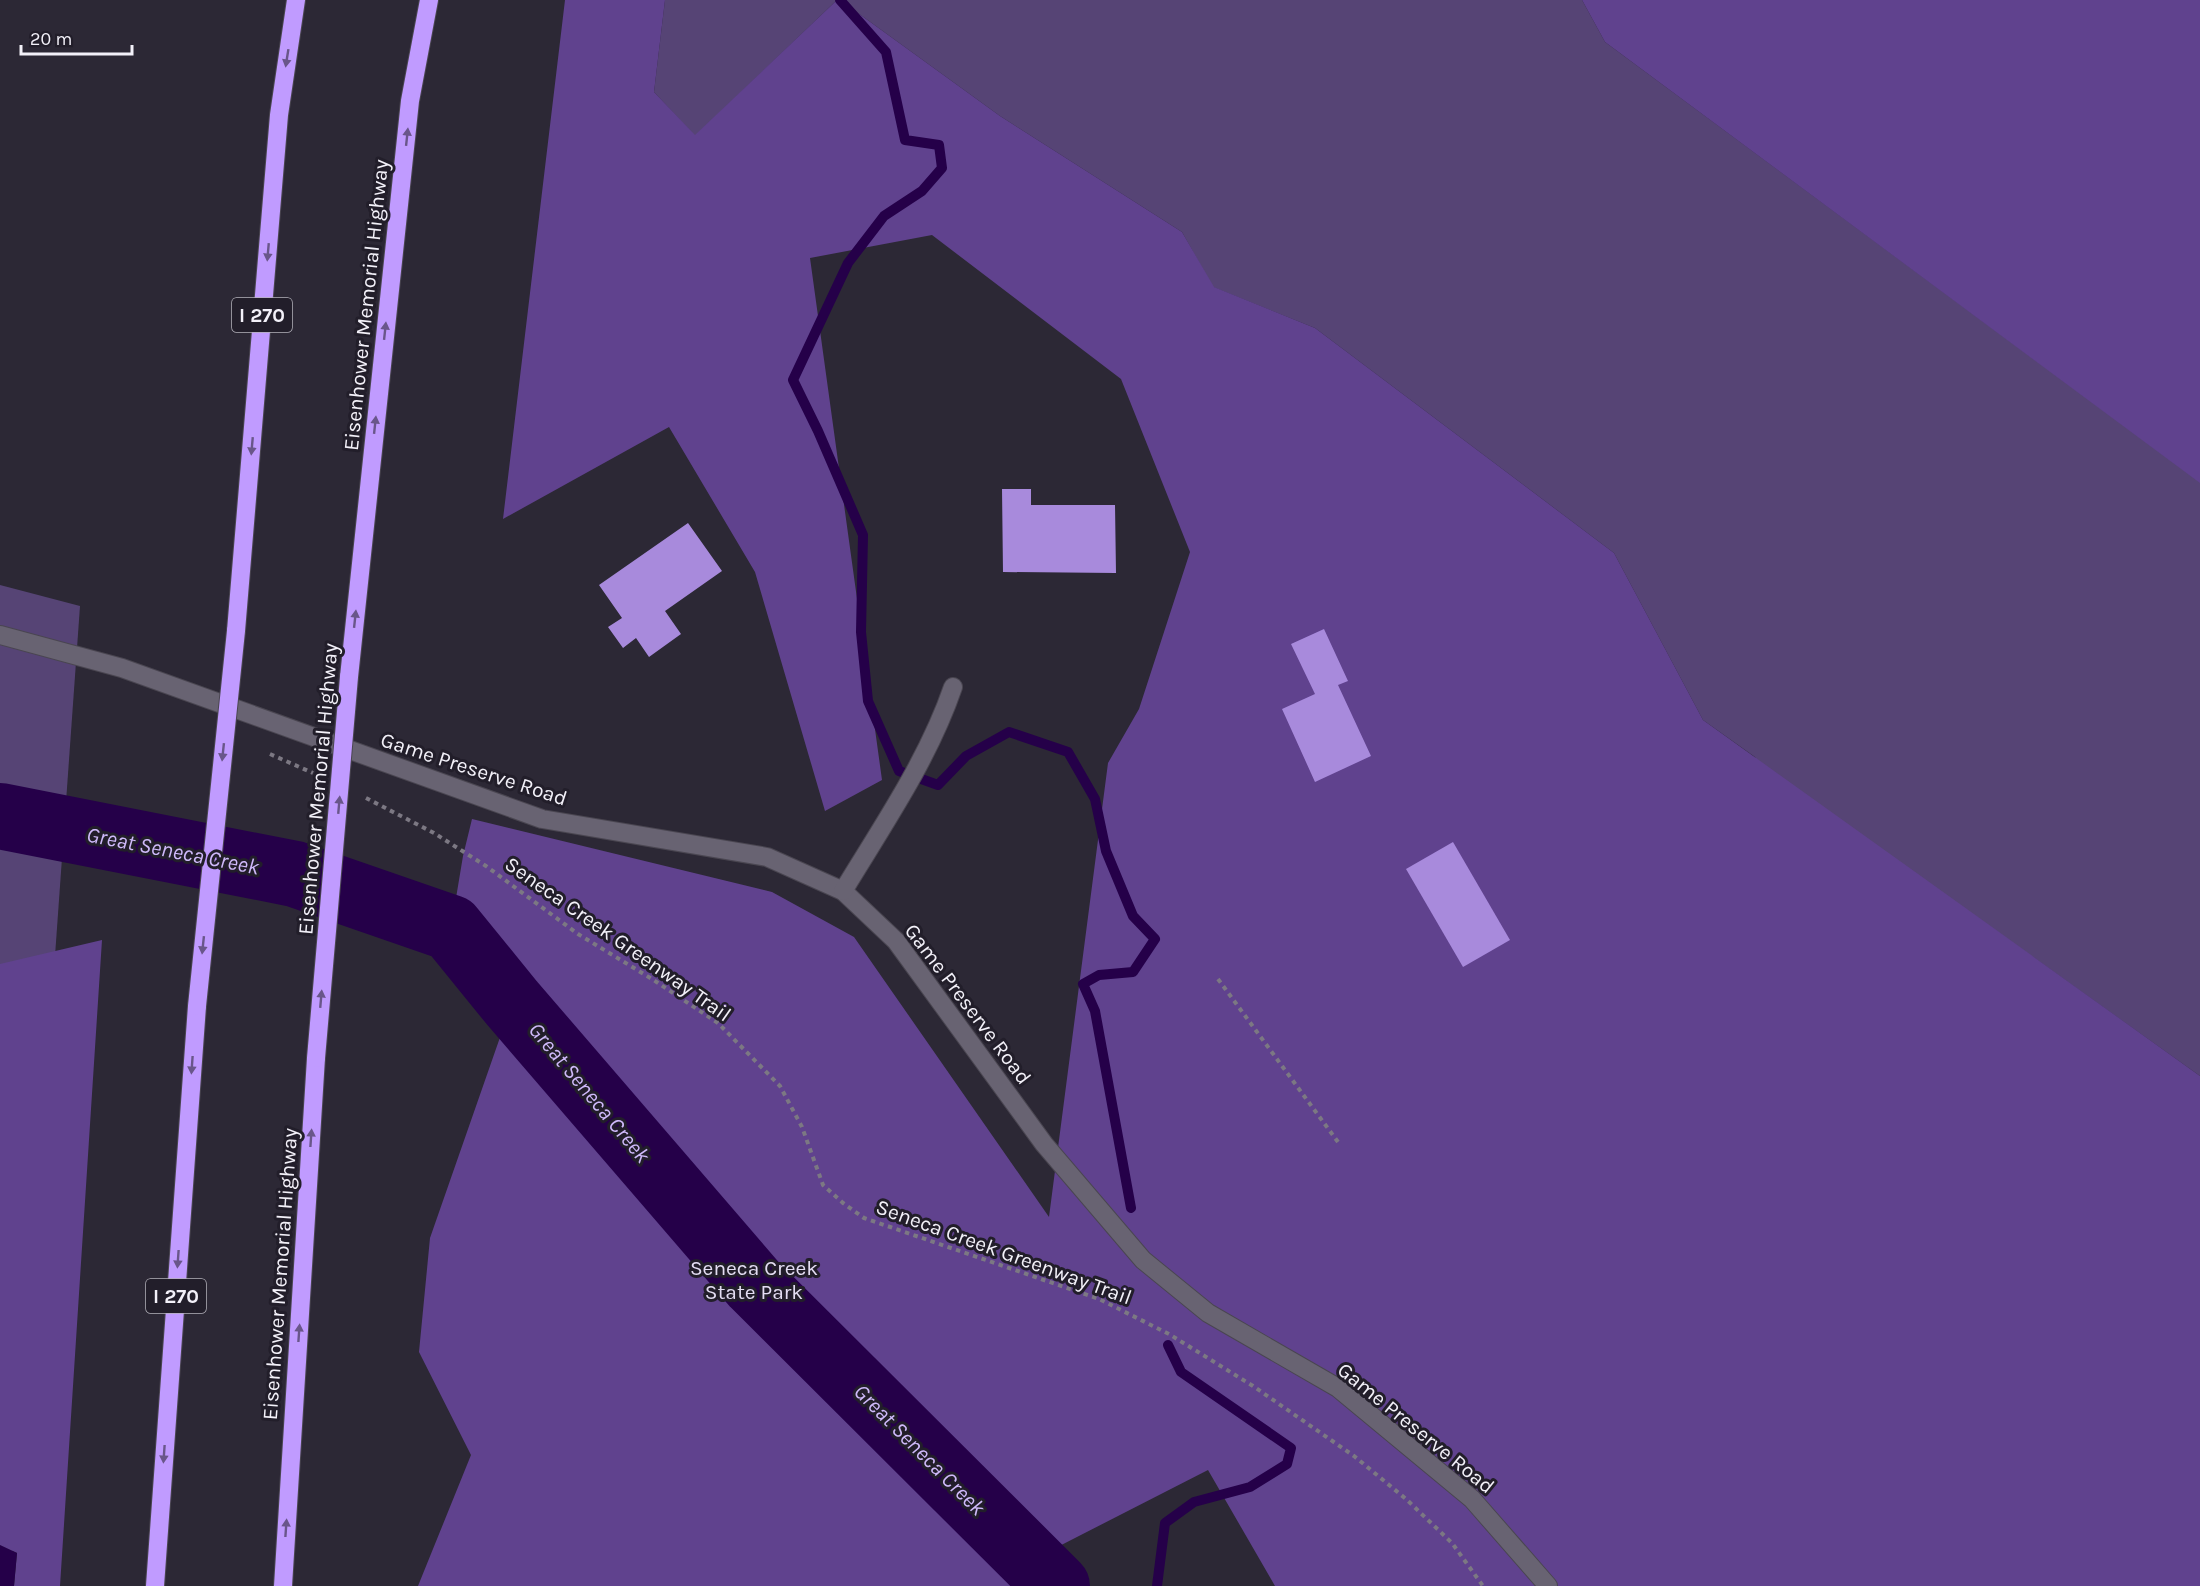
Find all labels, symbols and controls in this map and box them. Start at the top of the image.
scale bar [21,18,132,56]
text: 20 m [30,28,72,50]
one-way arrow [283,48,292,67]
one-way arrow [402,127,411,146]
street label: Eisenhower Memorial Highway [339,158,393,452]
one-way arrow [263,242,272,261]
road number: I 270 [232,298,292,332]
one-way arrow [381,321,390,340]
one-way arrow [371,416,380,435]
one-way arrow [247,437,256,456]
one-way arrow [351,610,360,629]
street label: Eisenhower Memorial Highway [293,642,343,936]
street label: Game Preserve Road [378,728,570,810]
one-way arrow [219,742,228,761]
one-way arrow [334,796,344,815]
water label: Great Seneca Creek [84,822,262,881]
street label: Seneca Creek Greenway Trail [500,852,736,1026]
street label: Game Preserve Road [900,919,1036,1089]
one-way arrow [198,936,208,955]
one-way arrow [316,990,326,1009]
water label: Great Seneca Creek [523,1017,656,1169]
one-way arrow [188,1055,197,1074]
street label: Eisenhower Memorial Highway [258,1127,302,1421]
one-way arrow [306,1129,315,1148]
street label: Seneca Creek Greenway Trail [873,1194,1135,1310]
one-way arrow [173,1250,183,1269]
park label: Seneca Creek State Park [690,1256,818,1304]
road number: I 270 [146,1279,206,1313]
one-way arrow [294,1323,303,1342]
street label: Game Preserve Road [1333,1357,1499,1499]
water label: Great Seneca Creek [848,1379,991,1521]
one-way arrow [159,1444,169,1463]
one-way arrow [282,1518,291,1537]

